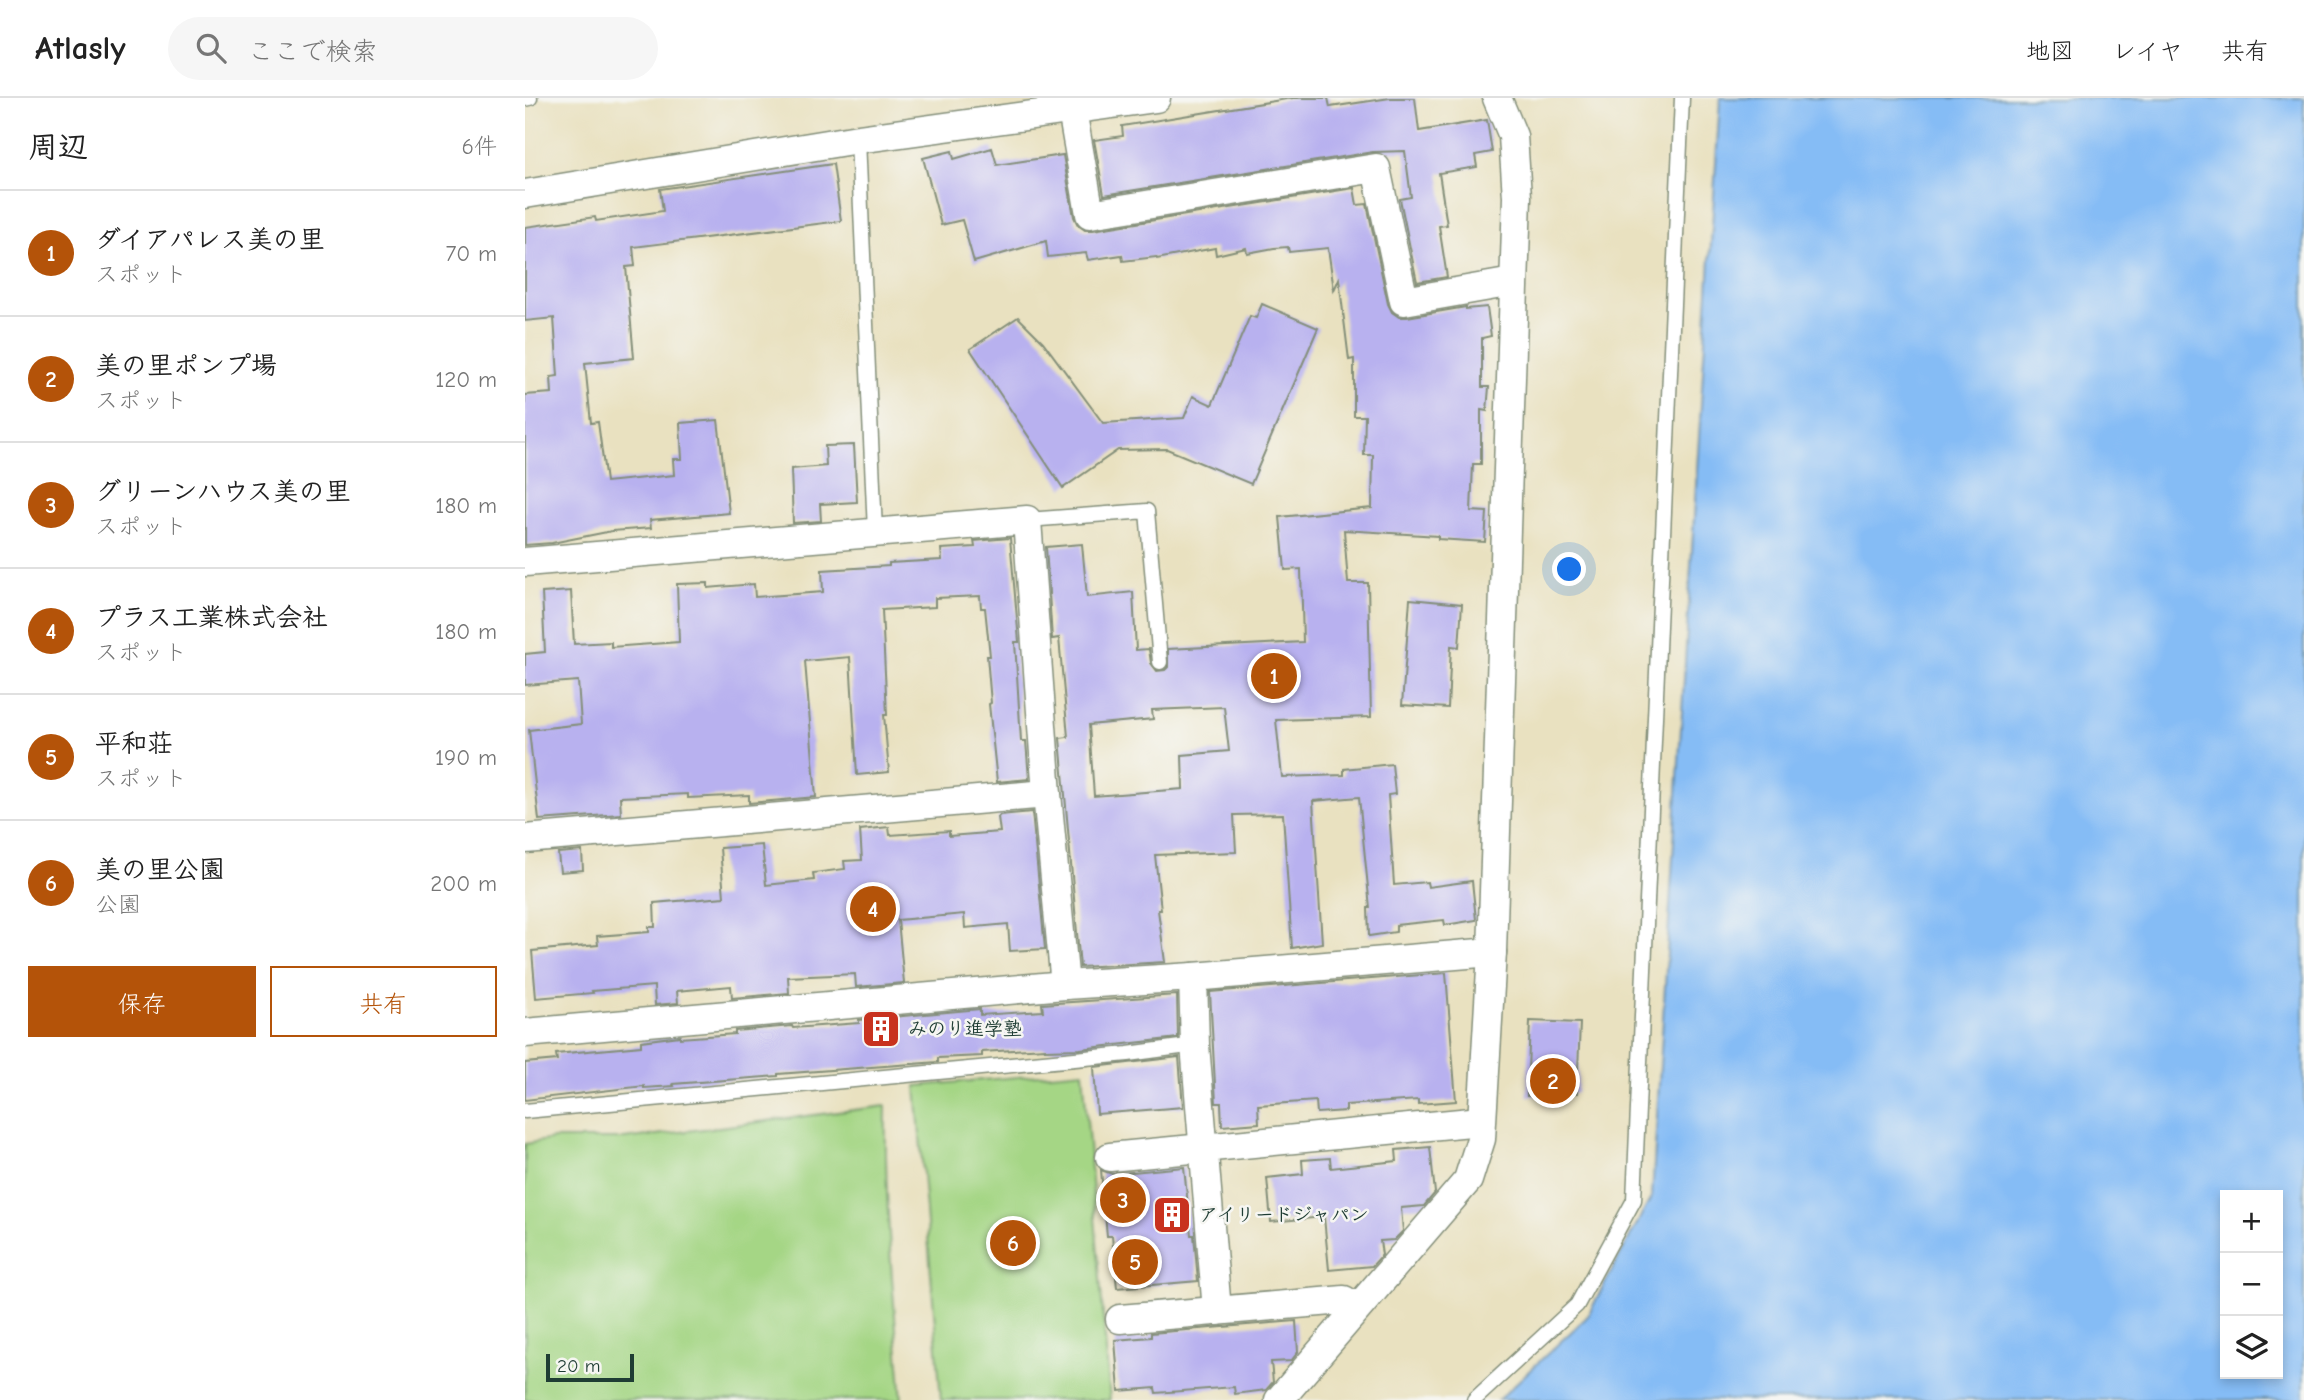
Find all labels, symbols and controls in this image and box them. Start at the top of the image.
search box [168,17,658,80]
text: Atlasly [35,29,126,67]
icon: search [192,29,230,67]
text: ここで検索 [248,37,378,67]
text: 地図 [2026,37,2074,65]
text: レイヤ [2112,37,2183,65]
text: 共有 [2221,37,2269,65]
text: 周辺 [28,130,88,165]
text: 6件 [462,133,497,160]
text: ダイアパレス美の里 [95,225,325,255]
text: 1 [46,240,56,267]
text: 70 m [445,240,497,267]
text: スポット [95,261,187,288]
text: 美の里ポンプ場 [95,351,277,381]
text: 2 [45,366,57,393]
text: 120 m [435,366,497,393]
text: スポット [95,387,187,414]
text: グリーンハウス美の里 [95,477,351,507]
text: 3 [45,492,57,519]
text: 180 m [435,492,497,519]
text: スポット [95,513,187,540]
your location [1552,552,1586,586]
text: プラス工業株式会社 [95,603,328,633]
text: 4 [46,618,56,645]
text: 180 m [435,618,497,645]
text: スポット [95,639,187,666]
pin: 1 [1251,650,1297,702]
text: 平和荘 [95,729,173,759]
text: 5 [45,744,57,771]
text: 190 m [435,744,497,771]
text: スポット [95,765,187,792]
text: 美の里公園 [95,855,225,885]
text: 6 [45,870,57,897]
text: 200 m [430,870,497,897]
pin: 4 [850,883,896,935]
text: 公園 [95,891,141,918]
button: 保存 [28,966,256,1037]
button: 共有 [270,966,497,1037]
building icon: みのり進学塾 [860,1008,902,1050]
place label: みのり進学塾 [908,1018,1022,1040]
pin: 2 [1530,1055,1576,1107]
pin: 3 [1100,1174,1146,1226]
map controls [2220,1190,2283,1379]
button: + [2220,1190,2283,1253]
building icon: アイリードジャパン [1151,1194,1193,1236]
place label: アイリードジャパン [1199,1204,1369,1226]
pin: 6 [990,1217,1036,1269]
pin: 5 [1112,1236,1158,1288]
button: − [2220,1253,2283,1316]
button: layers [2220,1316,2283,1379]
scale bar [546,1351,633,1383]
text: 20 m [557,1355,601,1377]

